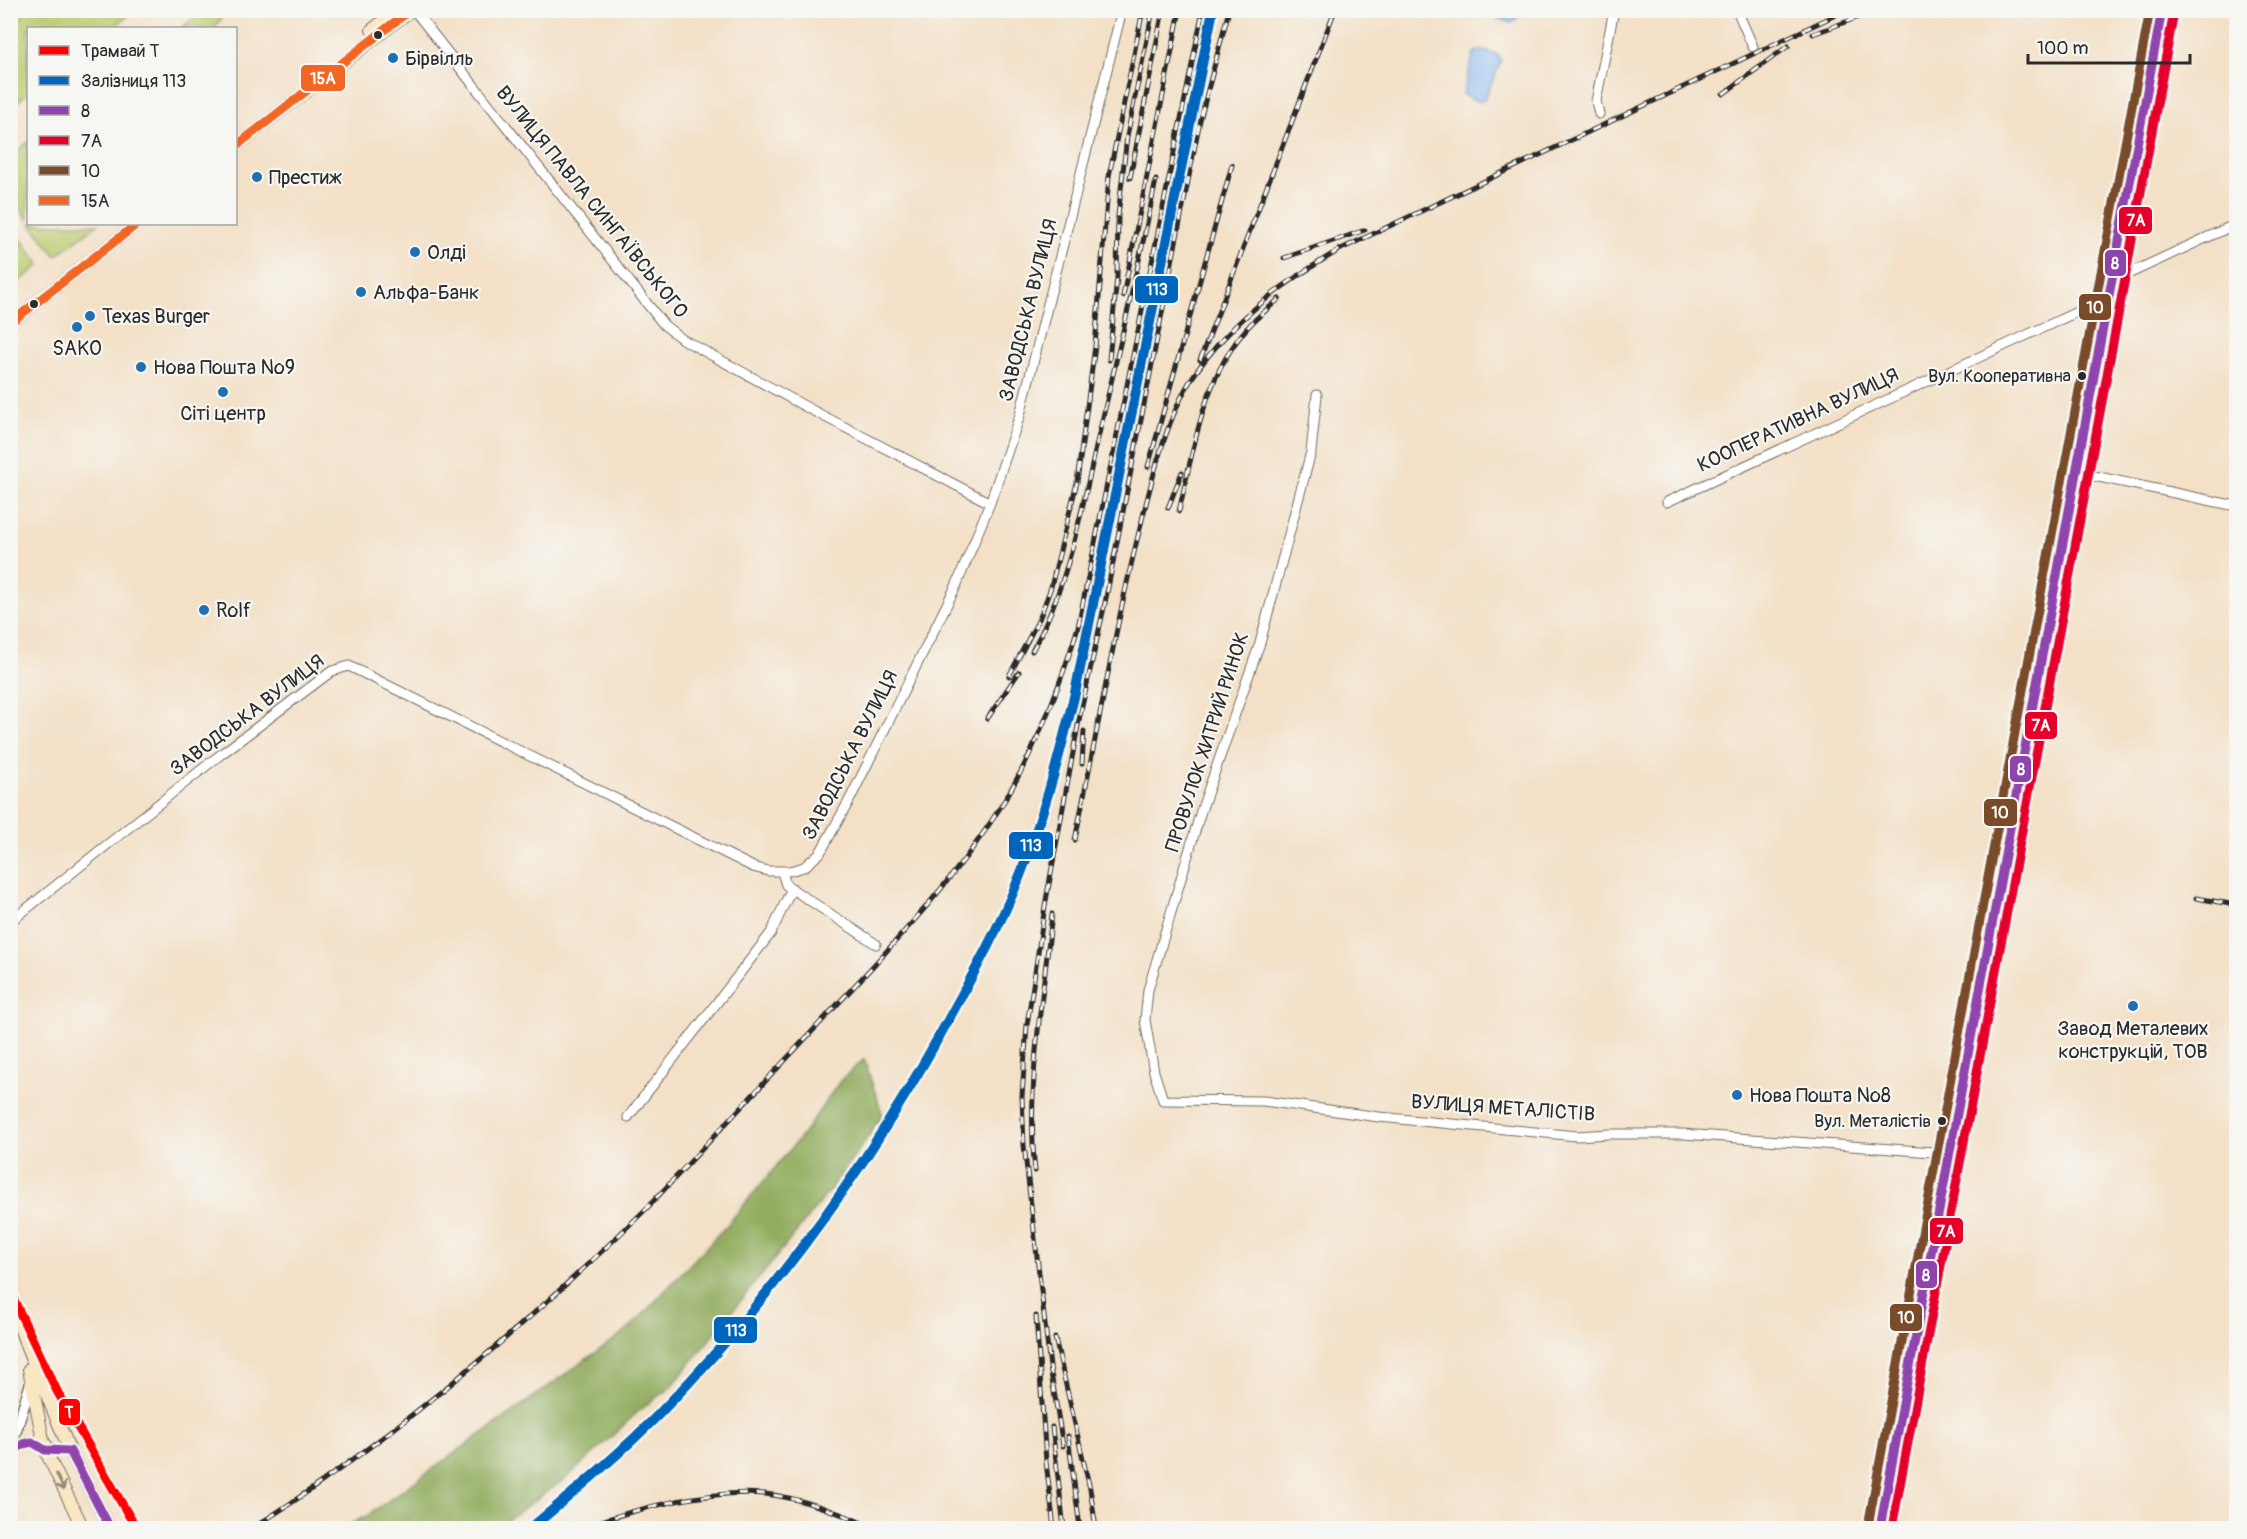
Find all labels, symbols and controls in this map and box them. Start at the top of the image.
legend [27,27,237,225]
scale bar [2028,27,2190,65]
unlabelled marker [372,29,384,41]
text: 100 m [2037,37,2089,60]
text: Трамвай Т [81,40,159,63]
place label: Бірвілль [405,46,474,71]
marker: Бірвілль [386,51,400,65]
line badge: 15A [300,64,346,92]
text: 15A [310,69,336,89]
text: Залізниця 113 [81,70,186,93]
street label: ВУЛИЦЯ ПАВЛА СИНГАЇВСЬКОГО [490,81,694,323]
text: 8 [81,100,90,123]
text: 7А [81,130,103,153]
text: 10 [81,160,100,183]
place label: Престиж [269,165,342,190]
marker: Престиж [250,170,264,184]
text: 15A [81,190,110,213]
line badge: 7А [2118,206,2153,235]
text: 7А [2127,211,2146,231]
street label: ЗАВОДСЬКА ВУЛИЦЯ [993,216,1063,404]
place label: Олді [427,240,466,265]
marker: Олді [408,245,422,259]
line badge: 8 [2104,249,2127,277]
text: 8 [2111,254,2119,274]
line badge: 113 [1134,275,1179,304]
place label: Альфа-Банк [373,280,479,305]
text: 113 [1146,280,1168,300]
marker: Альфа-Банк [354,285,368,299]
line badge: 10 [2078,293,2112,321]
unlabelled marker [28,298,40,310]
text: 10 [2086,298,2104,318]
place label: Texas Burger [102,304,210,329]
marker: Texas Burger [83,309,97,323]
marker: SAKO [70,320,84,334]
place label: SAKO [52,336,102,361]
place label: Нова Пошта №9 [153,355,295,380]
marker: Нова Пошта №9 [134,360,148,374]
street label: КООПЕРАТИВНА ВУЛИЦЯ [1693,362,1903,478]
place label: Вул. Кооперативна [1928,365,2071,388]
marker: Вул. Кооперативна [2076,370,2088,382]
marker: Сіті центр [216,385,230,399]
place label: Сіті центр [180,401,266,426]
place label: Rolf [216,598,251,623]
marker: Rolf [197,603,211,617]
street label: ПРОВУЛОК ХИТРИЙ РИНОК [1160,629,1254,855]
street label: ЗАВОДСЬКА ВУЛИЦЯ [165,649,329,781]
street label: ЗАВОДСЬКА ВУЛИЦЯ [796,666,904,844]
line badge: 7А [2024,711,2058,740]
text: 7А [2032,716,2051,736]
line badge: 8 [2009,755,2032,783]
text: 8 [2017,760,2025,780]
line badge: 10 [1983,798,2018,827]
text: 10 [1991,803,2009,823]
line badge: 113 [1008,831,1054,860]
text: 113 [1020,836,1042,856]
marker: Завод Металевих конструкцій, ТОВ [2126,999,2140,1013]
place label: Завод Металевих конструкцій, ТОВ [2058,1016,2208,1064]
place label: Нова Пошта №8 [1749,1083,1891,1108]
marker: Нова Пошта №8 [1730,1088,1744,1102]
street label: ВУЛИЦЯ МЕТАЛІСТІВ [1410,1089,1596,1127]
place label: Вул. Металістів [1814,1110,1931,1133]
marker: Вул. Металістів [1936,1115,1948,1127]
line badge: 7А [1929,1217,1964,1245]
text: 7А [1937,1222,1956,1242]
line badge: 8 [1915,1260,1938,1289]
text: 8 [1922,1266,1930,1286]
line badge: 10 [1889,1303,1923,1332]
text: 10 [1897,1308,1915,1328]
line badge: 113 [713,1316,758,1344]
text: 113 [725,1321,747,1341]
line badge: Т [58,1398,81,1426]
text: Т [64,1403,74,1423]
one-way arrow [54,1473,66,1491]

